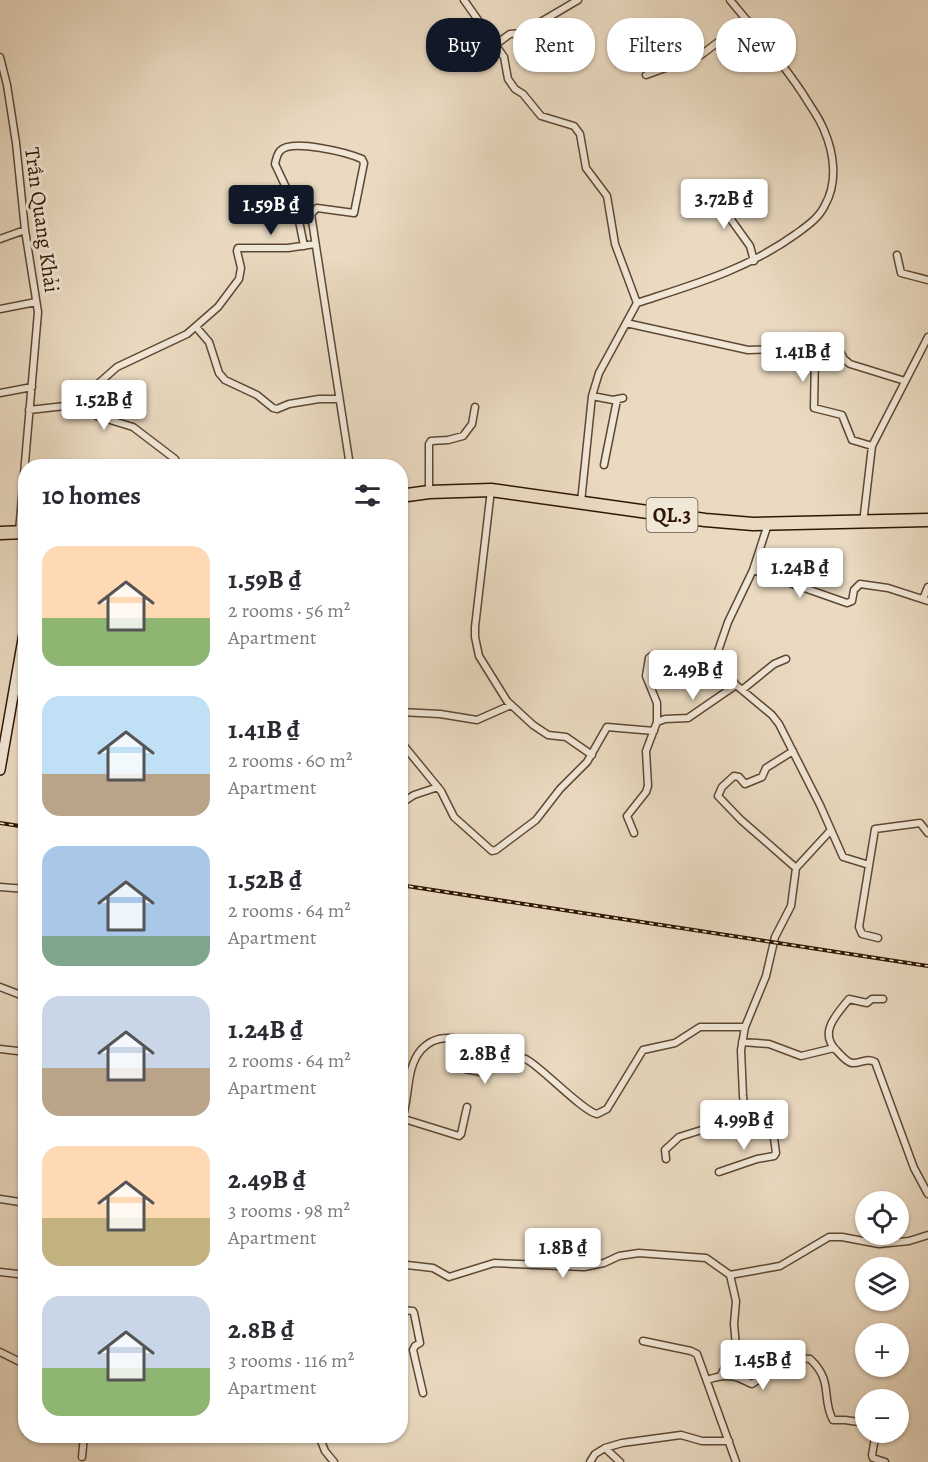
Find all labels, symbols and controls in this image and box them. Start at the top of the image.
chip: Buy [426,18,501,72]
chip: Rent [513,18,595,72]
chip: Filters [607,18,704,72]
chip: New [716,18,796,72]
street label: Trần Quang Khải [18,146,66,294]
pin: 3.72B ₫ [669,179,779,230]
pin: 1.59B ₫ [216,185,326,236]
text: 3.72B ₫ [695,185,753,212]
text: 1.59B ₫ [243,191,299,218]
pin: 1.41B ₫ [748,332,858,383]
text: 1.41B ₫ [775,338,831,365]
pin: 1.52B ₫ [49,380,159,431]
text: 1.52B ₫ [75,386,133,413]
text: 10 homes [42,478,141,513]
icon: filters [351,479,384,512]
road number: QL.3 [646,498,698,532]
pin: 1.24B ₫ [745,548,855,599]
text: 1.24B ₫ [771,554,829,581]
text: 1.59B ₫ [228,562,302,597]
icon: home [90,570,162,642]
text: 2 rooms · 56 m² [228,597,350,624]
text: Apartment [228,624,317,651]
pin: 2.49B ₫ [638,650,748,701]
text: 2.49B ₫ [663,656,723,683]
text: 1.41B ₫ [228,712,300,747]
icon: home [90,720,162,792]
text: 2 rooms · 60 m² [228,747,352,774]
text: Apartment [228,774,317,801]
text: 1.52B ₫ [228,862,302,897]
icon: home [90,870,162,942]
text: 2 rooms · 64 m² [228,897,351,924]
text: Apartment [228,924,317,951]
text: 1.24B ₫ [228,1012,303,1047]
icon: home [90,1020,162,1092]
pin: 2.8B ₫ [436,1034,534,1085]
text: 2.8B ₫ [460,1040,510,1067]
text: 2 rooms · 64 m² [228,1047,351,1074]
text: Apartment [228,1074,317,1101]
pin: 4.99B ₫ [689,1100,799,1151]
text: 4.99B ₫ [714,1106,774,1133]
text: 2.49B ₫ [228,1162,306,1197]
icon: home [90,1170,162,1242]
map controls [855,1191,909,1443]
button: locate [855,1191,909,1245]
text: 3 rooms · 98 m² [228,1197,350,1224]
text: Apartment [228,1224,317,1251]
pin: 1.8B ₫ [514,1228,612,1279]
text: 1.8B ₫ [539,1234,587,1261]
button: layers [855,1257,909,1311]
text: 2.8B ₫ [228,1312,294,1347]
icon: home [90,1320,162,1392]
button: + [855,1323,909,1377]
pin: 1.45B ₫ [708,1340,818,1391]
text: 1.45B ₫ [735,1346,791,1373]
text: 3 rooms · 116 m² [228,1347,354,1374]
text: Apartment [228,1374,317,1401]
button: − [855,1389,909,1443]

